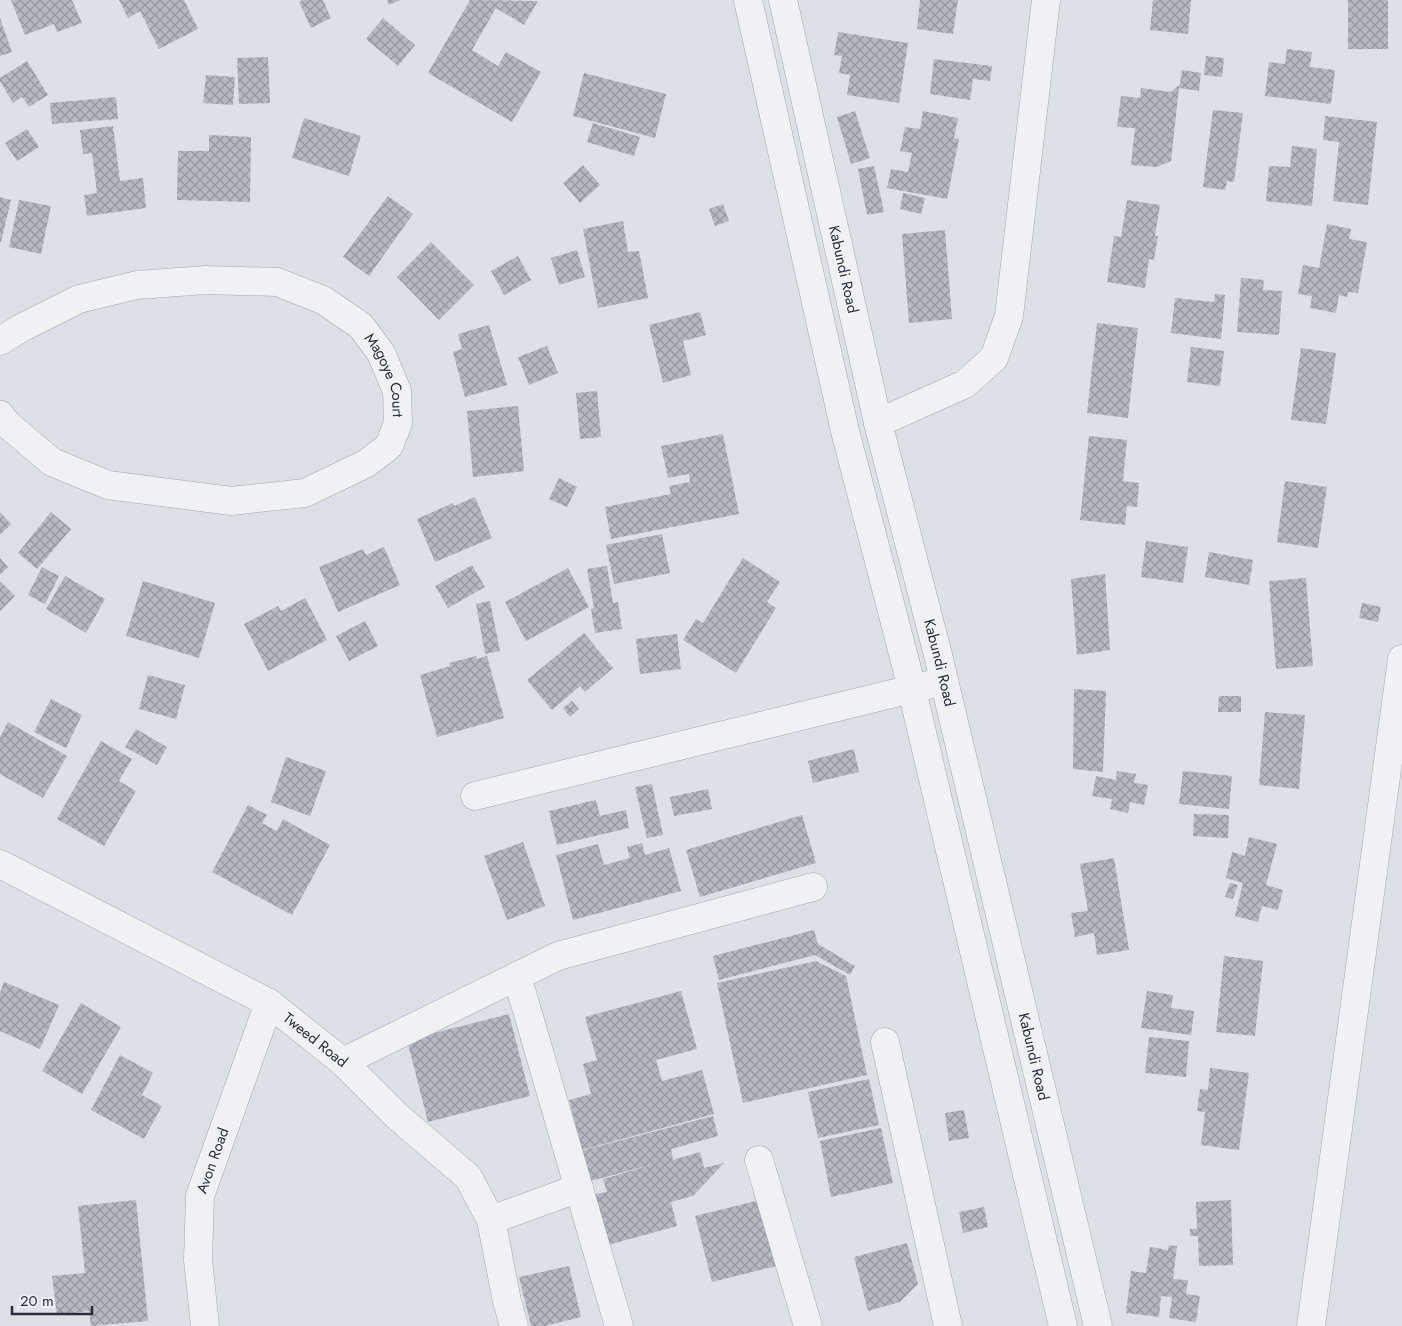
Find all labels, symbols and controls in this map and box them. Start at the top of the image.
street label: Kabundi Road [823,223,864,315]
street label: Magoye Court [359,329,409,418]
street label: Kabundi Road [918,617,961,709]
street label: Tweed Road [278,1007,352,1073]
street label: Kabundi Road [1013,1011,1055,1103]
street label: Avon Road [191,1125,235,1197]
scale bar [12,1284,92,1316]
text: 20 m [20,1290,54,1312]

